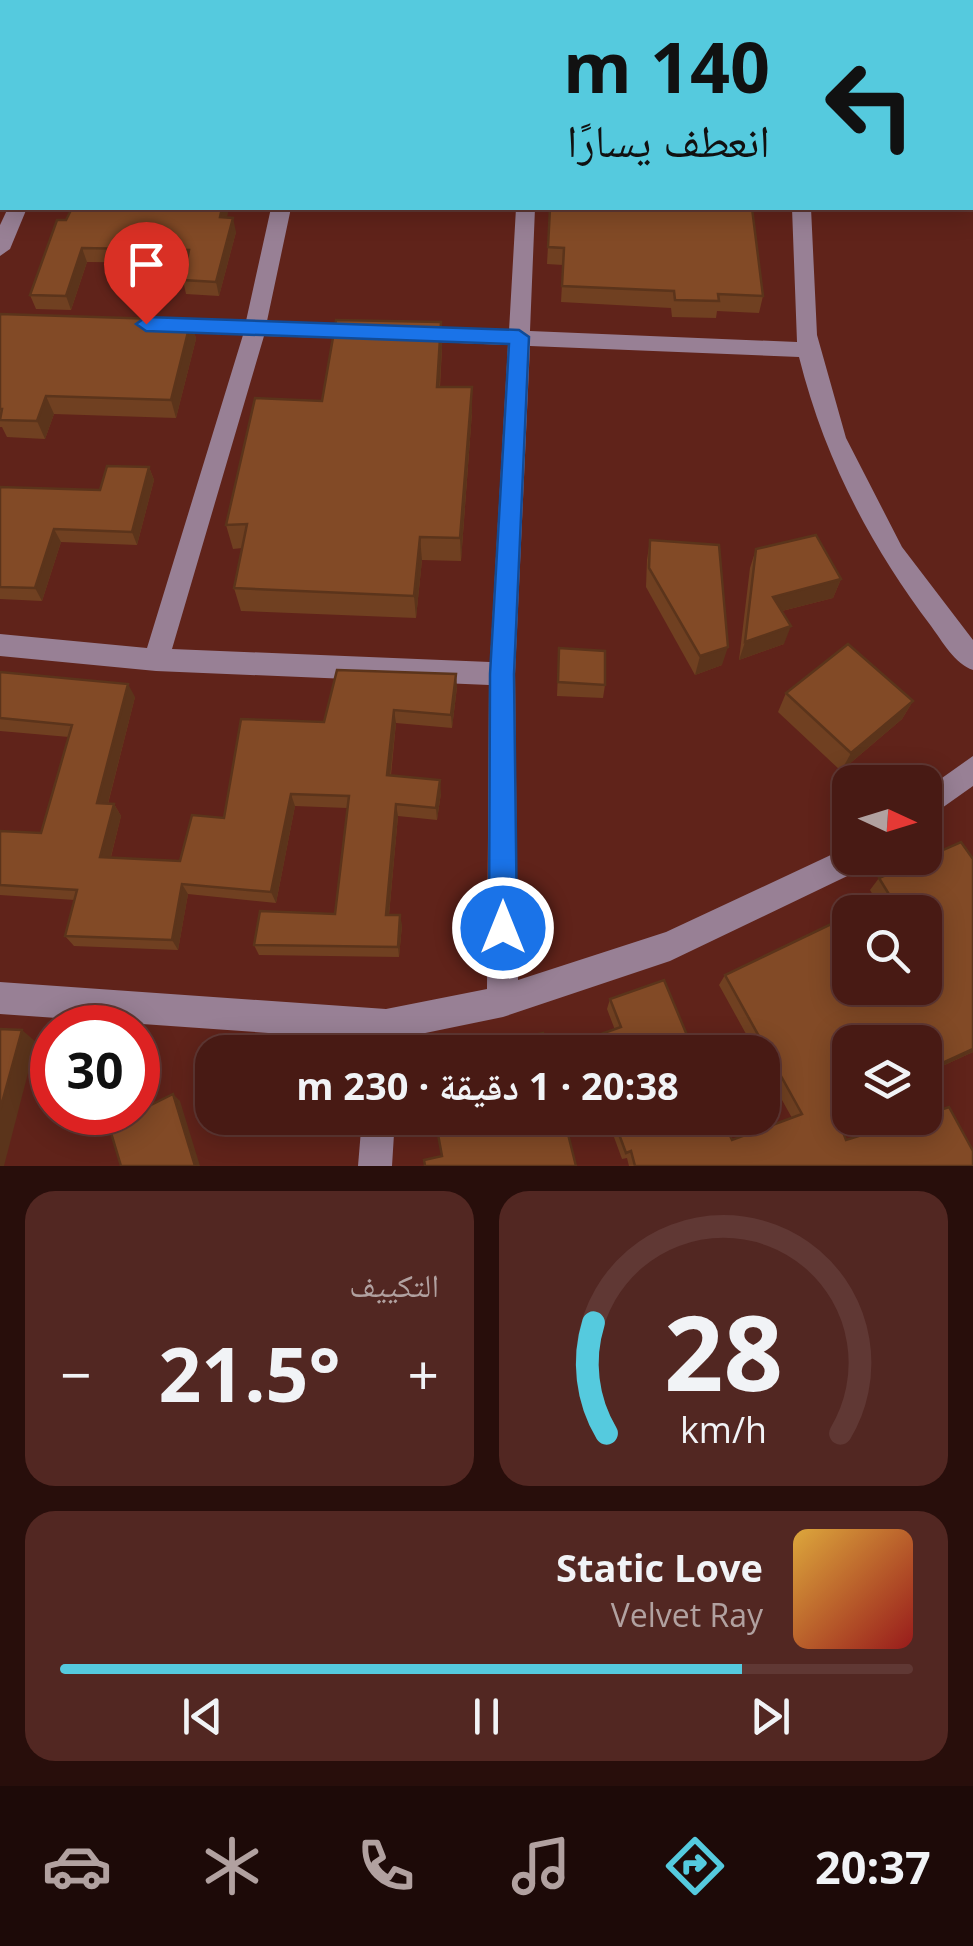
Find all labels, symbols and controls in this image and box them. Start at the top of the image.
text: 140 m [563,18,770,114]
icon: left [805,40,935,170]
text: انعطف يسارًا [567,109,770,170]
pin [104,222,189,325]
icon: arrive [119,237,174,292]
north arrow [832,765,942,875]
map controls [832,765,942,1135]
position arrow [451,876,555,980]
button: search [832,895,942,1005]
speed limit sign: 30 [30,1005,160,1135]
button: layers [832,1025,942,1135]
text: 20:38 · 1 دقيقة · 230 m [296,1059,679,1111]
text: التكييف [349,1263,439,1306]
text: 28 [664,1280,783,1421]
text: 21.5° [158,1322,341,1424]
text: − [60,1336,91,1411]
text: + [408,1336,439,1411]
text: km/h [680,1405,767,1453]
text: Static Love [556,1541,763,1593]
text: Velvet Ray [611,1593,763,1636]
icon: previous [175,1689,230,1744]
icon: pause [459,1689,514,1744]
icon: next [743,1689,798,1744]
icon: car [42,1831,112,1901]
icon: climate [197,1831,267,1901]
icon: phone [351,1831,421,1901]
icon: music [506,1831,576,1901]
icon: directions [660,1831,730,1901]
text: 20:37 [815,1836,931,1897]

